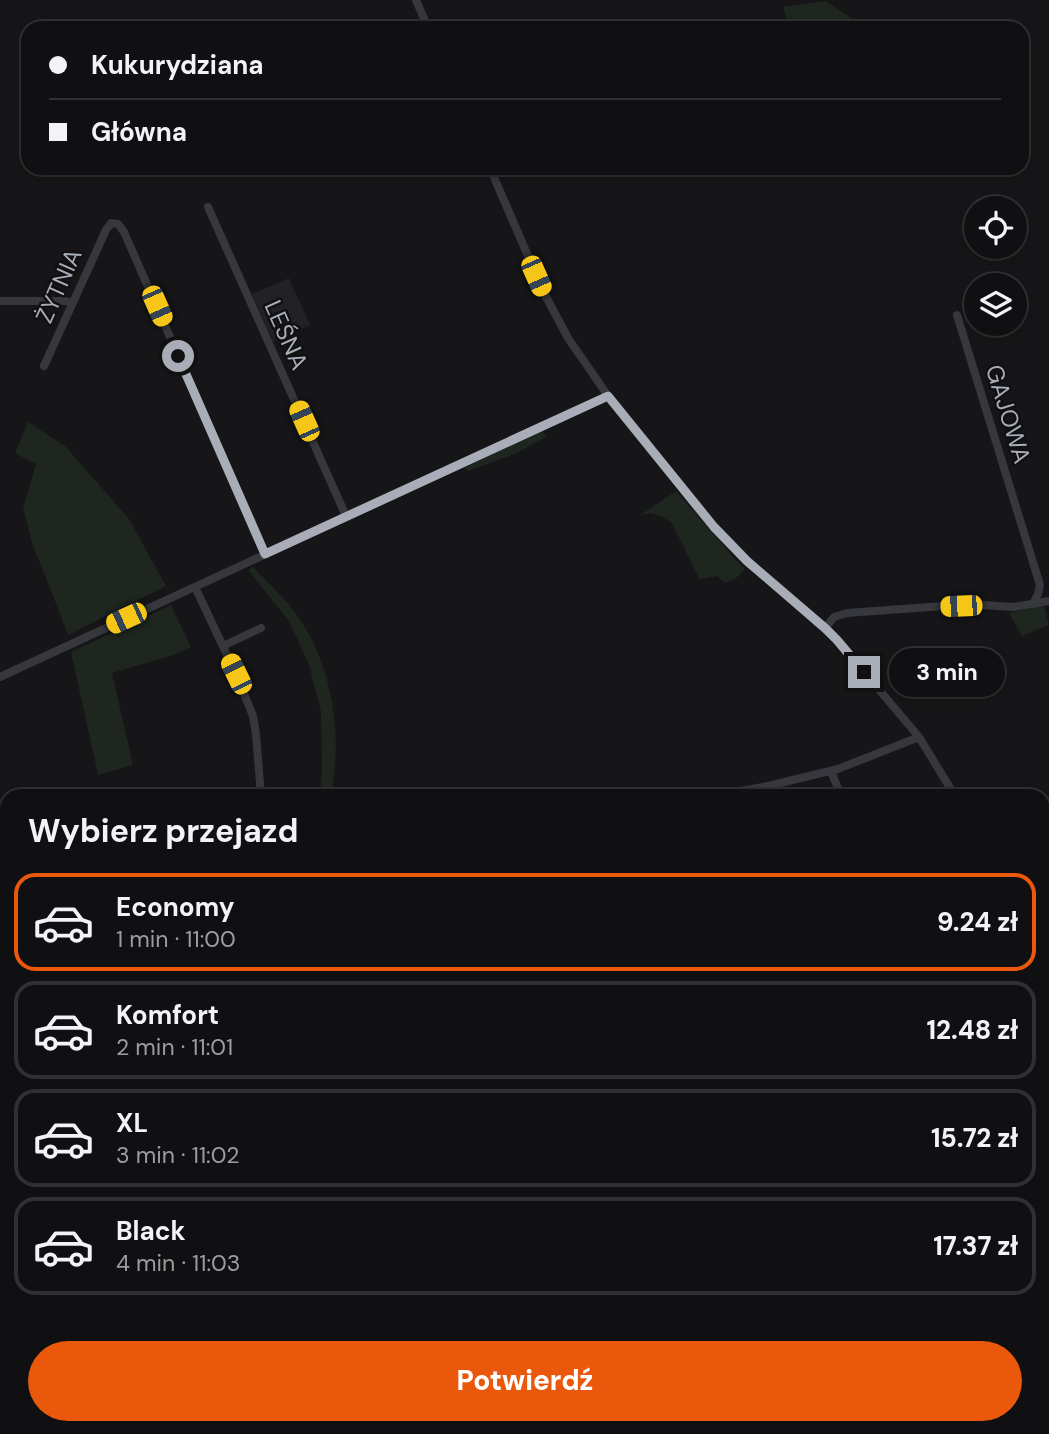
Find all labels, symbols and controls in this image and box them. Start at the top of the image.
text: Kukurydziana [91,48,264,82]
text: Główna [91,115,187,149]
map controls [964,196,1027,336]
button: locate [964,196,1027,259]
street label: ŻYTNIA [28,244,89,328]
car [518,253,555,299]
button: layers [964,273,1027,336]
car [139,283,176,329]
street label: LEŚNA [258,295,315,374]
route start [162,340,194,372]
street label: GAJOWA [979,361,1038,467]
car [286,398,323,444]
car [940,595,983,617]
car [103,600,150,636]
callout: 3 min [888,648,1004,696]
car [218,651,255,697]
route end [848,656,880,688]
text: 3 min [916,657,978,687]
text: Wybierz przejazd [28,810,298,852]
text: Economy [116,890,234,924]
icon: car [32,891,95,954]
text: 9.24 zł [937,905,1018,939]
text: 1 min · 11:00 [116,924,236,954]
text: Komfort [116,998,219,1032]
icon: car [32,999,95,1062]
text: 12.48 zł [927,1013,1018,1047]
text: 2 min · 11:01 [116,1032,233,1062]
text: XL [116,1106,148,1140]
icon: car [32,1107,95,1170]
text: 15.72 zł [931,1121,1018,1155]
text: 3 min · 11:02 [116,1140,239,1170]
text: Black [116,1214,186,1248]
icon: car [32,1215,95,1278]
text: 17.37 zł [933,1229,1018,1263]
text: 4 min · 11:03 [116,1248,240,1278]
button: Potwierdź [28,1341,1022,1421]

